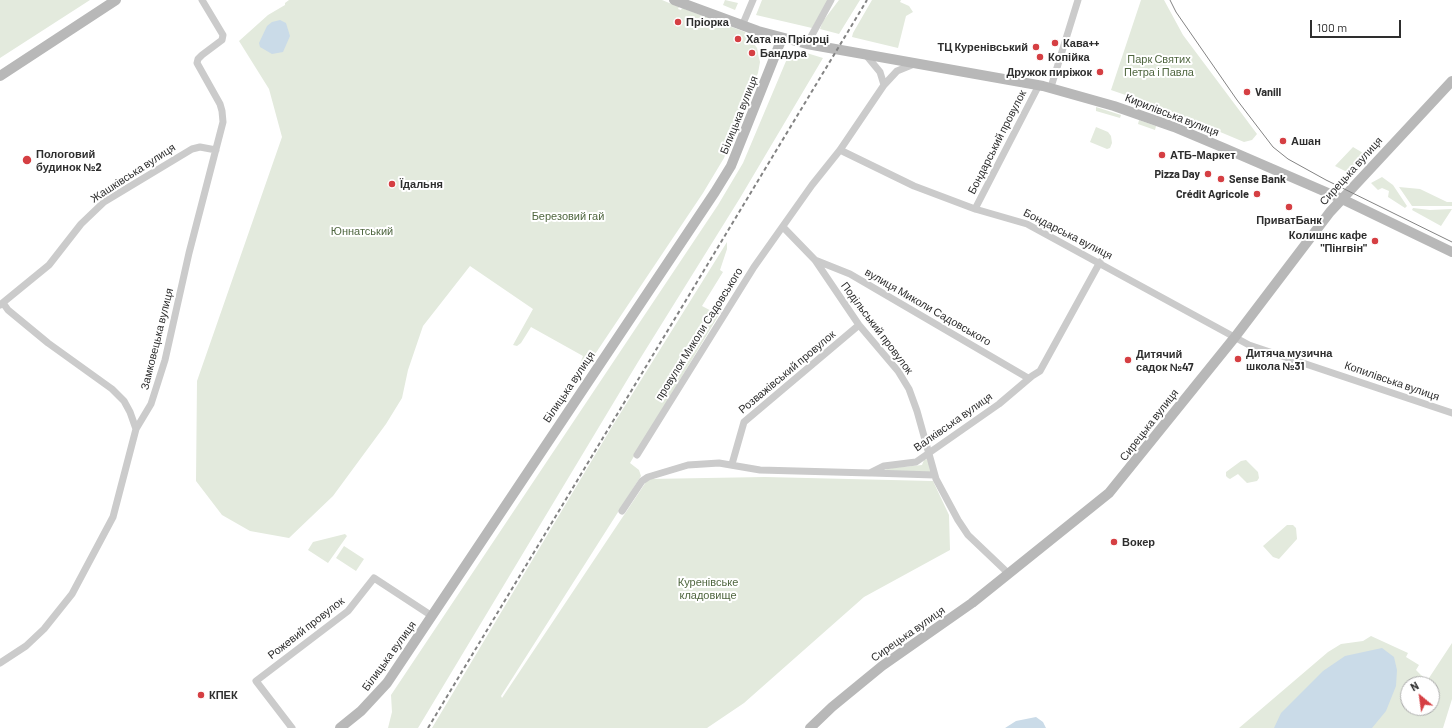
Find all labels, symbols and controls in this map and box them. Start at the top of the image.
scale bar [1312,12,1403,38]
place label: Пріорка [686,15,729,29]
marker: Пріорка [673,17,683,27]
text: 100 m [1317,20,1347,34]
place label: Хата на Пріорці [746,32,829,46]
marker: Хата на Пріорці [733,34,743,44]
place label: Кава++ [1063,36,1099,50]
marker: Кава++ [1050,38,1060,48]
place label: ТЦ Куренівський [937,40,1028,54]
marker: ТЦ Куренівський [1031,42,1041,52]
place label: Бандура [760,46,807,60]
marker: Бандура [747,48,757,58]
place label: Копійка [1048,50,1090,64]
marker: Копійка [1035,52,1045,62]
park label: Парк Святих Петра і Павла [1124,52,1194,78]
place label: Дружок пиріжок [1006,65,1092,79]
marker: Дружок пиріжок [1095,67,1105,77]
street label: Білицька вулиця [717,74,761,156]
place label: Vanill [1255,85,1281,99]
marker: Vanill [1242,87,1252,97]
street label: Бондарський провулок [965,88,1029,196]
street label: Кирилівська вулиця [1123,91,1221,139]
place label: Ашан [1291,134,1321,148]
street label: Сирецька вулиця [1317,134,1385,208]
marker: Ашан [1278,136,1288,146]
street label: Жашківська вулиця [88,141,178,205]
place label: Пологовий будинок №2 [36,147,102,173]
place label: АТБ-Маркет [1170,148,1236,162]
marker: АТБ-Маркет [1157,150,1167,160]
marker: Пологовий будинок №2 [21,154,33,166]
place label: Pizza Day [1155,167,1200,181]
marker: Pizza Day [1203,169,1213,179]
place label: Sense Bank [1229,172,1286,186]
marker: Sense Bank [1216,174,1226,184]
place label: Їдальня [400,177,443,191]
marker: Їдальня [387,179,397,189]
place label: Crédit Agricole [1176,187,1249,201]
marker: Crédit Agricole [1252,189,1262,199]
marker: ПриватБанк [1284,202,1294,212]
street label: Бондарська вулиця [1021,206,1115,262]
park label: Березовий гай [532,209,604,223]
place label: ПриватБанк [1256,213,1322,227]
park label: Юннатський [331,224,393,238]
place label: Колишнє кафе "Пінгвін" [1289,228,1367,254]
marker: Колишнє кафе "Пінгвін" [1370,236,1380,246]
street label: провулок Миколи Садовського [653,265,745,403]
street label: вулиця Миколи Садовського [863,265,993,349]
street label: Подільський провулок [838,279,916,377]
street label: Замковецька вулиця [138,287,176,391]
street label: Розважівський провулок [736,328,838,416]
place label: Дитяча музична школа №31 [1246,346,1332,372]
place label: Дитячий садок №47 [1136,347,1193,373]
street label: Білицька вулиця [540,349,598,425]
marker: Дитяча музична школа №31 [1233,354,1243,364]
marker: Дитячий садок №47 [1123,355,1133,365]
street label: Копилівська вулиця [1343,359,1441,403]
street label: Сирецька вулиця [1117,386,1181,464]
street label: Валківська вулиця [911,390,995,454]
place label: Вокер [1122,535,1155,549]
marker: Вокер [1109,537,1119,547]
park label: Куренівське кладовище [678,575,738,601]
street label: Рожевий провулок [265,594,347,662]
street label: Сирецька вулиця [868,604,948,664]
street label: Білицька вулиця [359,618,419,694]
north arrow [1400,676,1440,716]
text: N [1408,678,1421,693]
place label: КПЕК [209,688,238,702]
marker: КПЕК [196,690,206,700]

